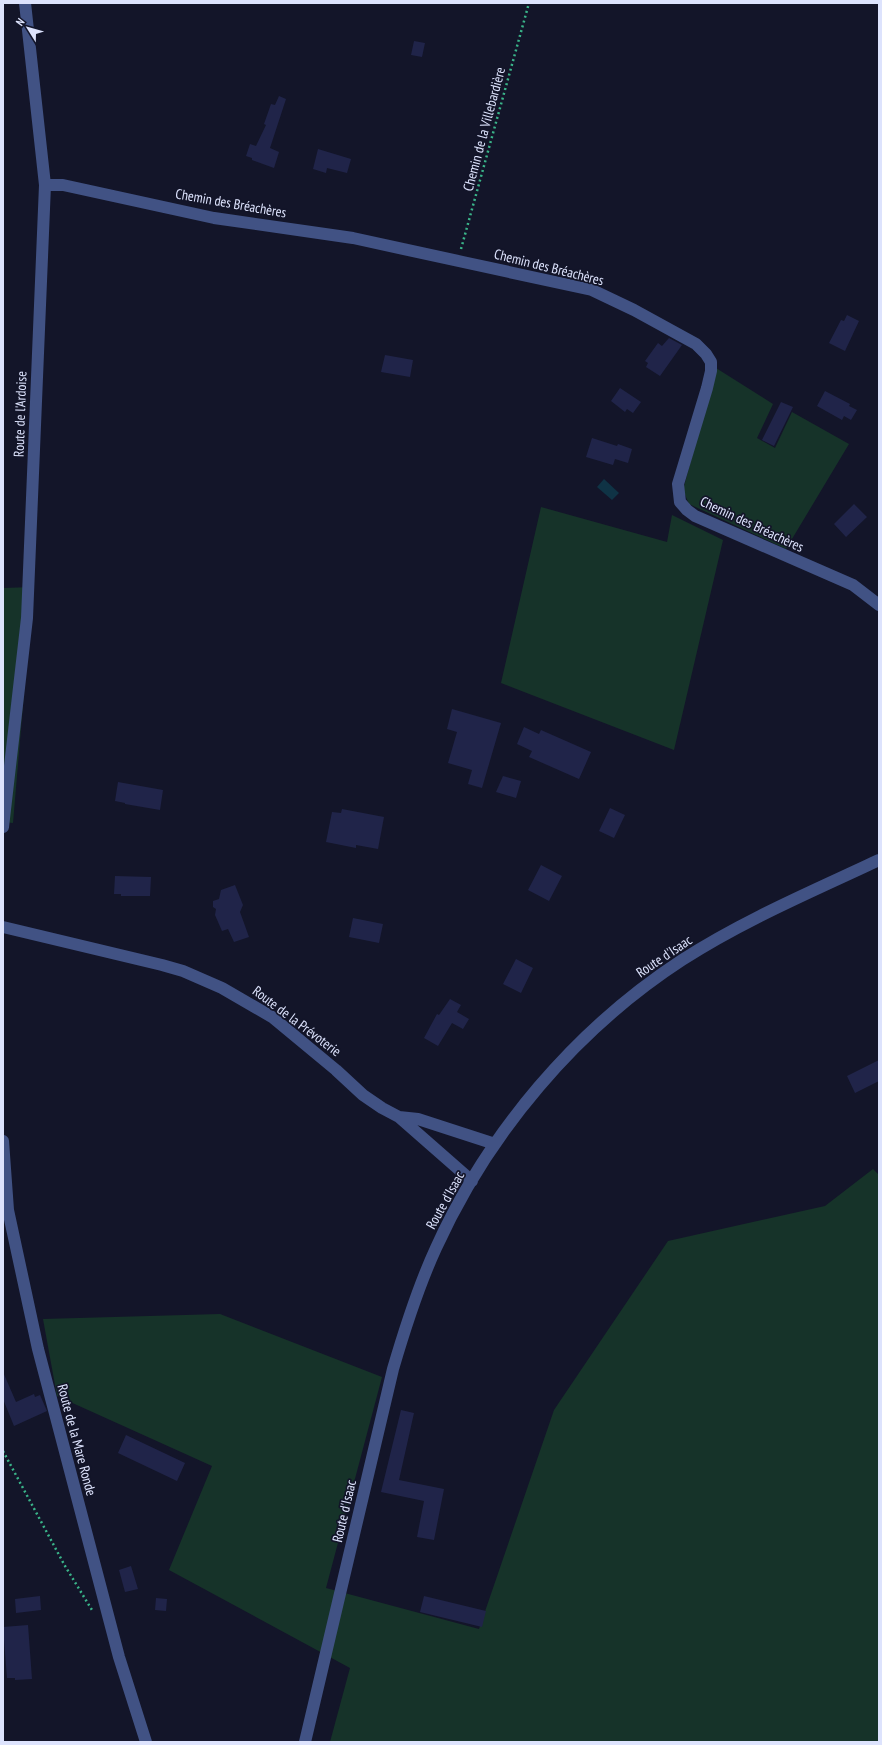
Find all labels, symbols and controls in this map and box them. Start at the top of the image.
north arrow [8,8,48,48]
text: N [13,15,27,29]
street label: Chemin de la Villebardière [459,65,509,193]
street label: Chemin des Bréachères [174,184,288,222]
street label: Chemin des Bréachères [492,245,606,289]
street label: Route de l'Ardoise [10,370,31,457]
street label: Chemin des Bréachères [697,492,807,556]
street label: Route d'Isaac [633,931,695,981]
street label: Route de la Prévoterie [249,982,345,1060]
street label: Route d'Isaac [422,1168,468,1232]
street label: Route de la Mare Ronde [53,1382,101,1498]
street label: Route d'Isaac [328,1478,360,1544]

